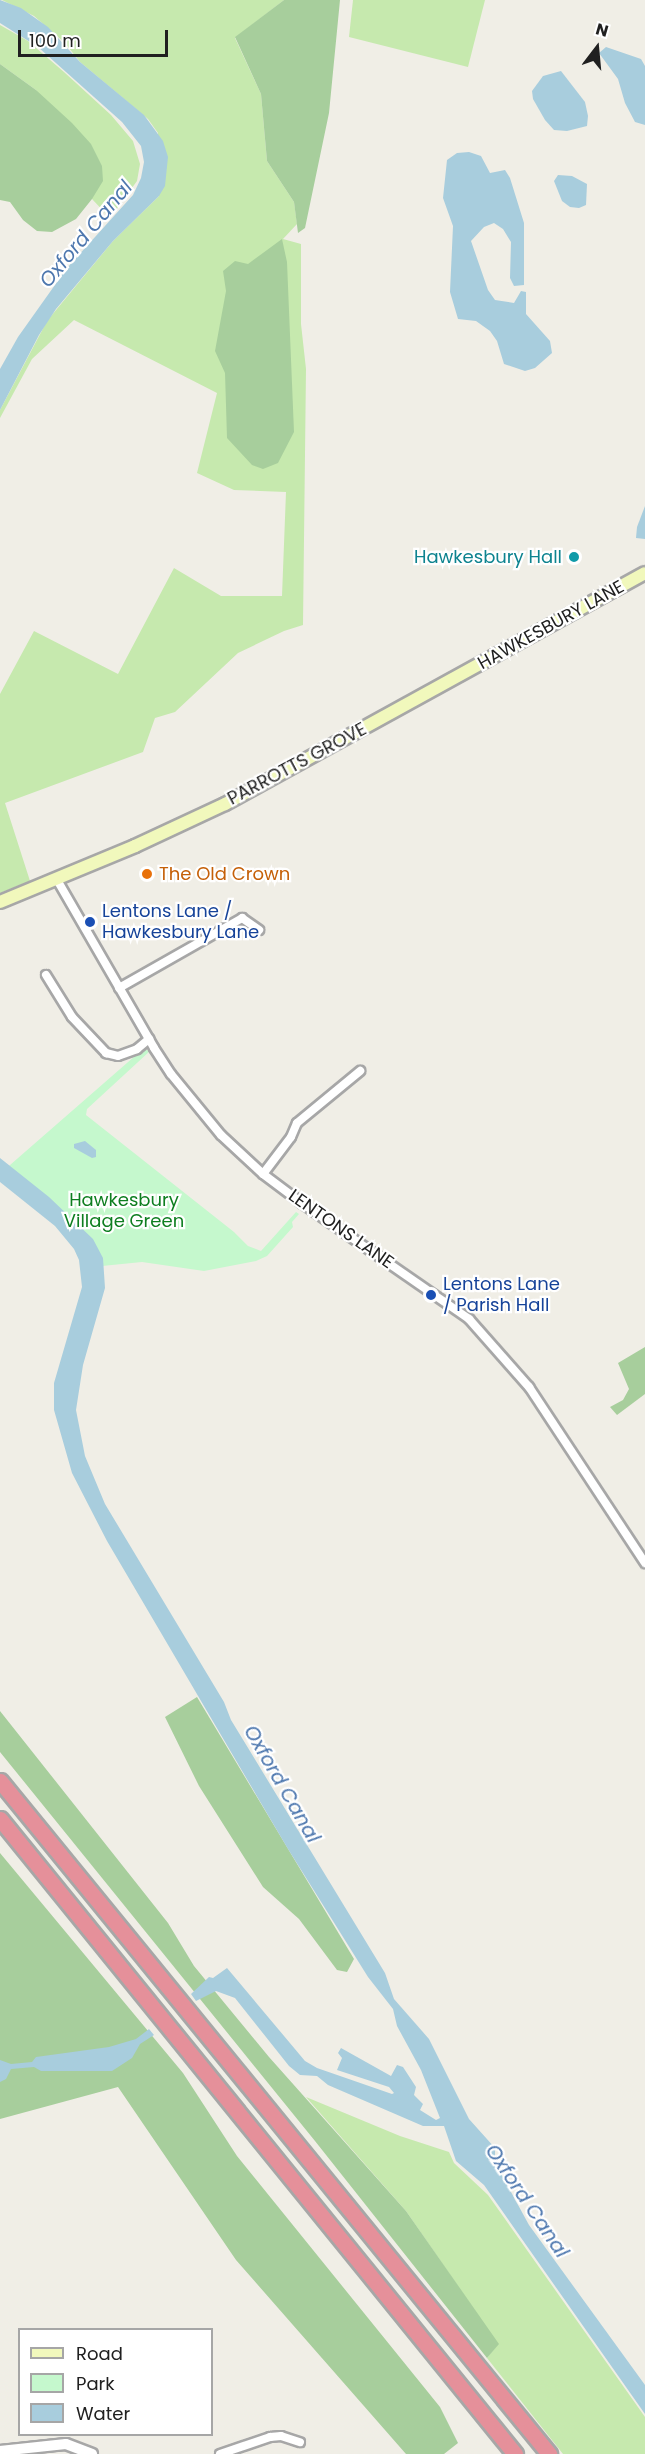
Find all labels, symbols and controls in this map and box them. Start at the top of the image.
text: N [593,17,611,43]
scale bar [21,18,171,56]
north arrow [567,18,627,78]
text: 100 m [29,28,81,53]
water label: Oxford Canal [34,176,138,292]
place label: Hawkesbury Hall [414,546,562,568]
marker: Hawkesbury Hall [567,550,581,564]
street label: HAWKESBURY LANE [474,576,628,674]
street label: PARROTTS GROVE [224,718,370,810]
place label: The Old Crown [159,863,290,885]
marker: The Old Crown [140,867,154,881]
place label: Lentons Lane / Hawkesbury Lane [102,901,259,944]
marker: Lentons Lane / Hawkesbury Lane [83,915,97,929]
street label: LENTONS LANE [284,1185,398,1273]
park label: Hawkesbury Village Green [64,1190,184,1232]
place label: Lentons Lane / Parish Hall [443,1274,560,1316]
marker: Lentons Lane / Parish Hall [424,1288,438,1302]
water label: Oxford Canal [239,1721,325,1847]
water label: Oxford Canal [480,2140,574,2262]
legend [18,2328,213,2436]
text: Road [76,2341,123,2366]
text: Park [76,2371,115,2396]
text: Water [76,2401,130,2426]

